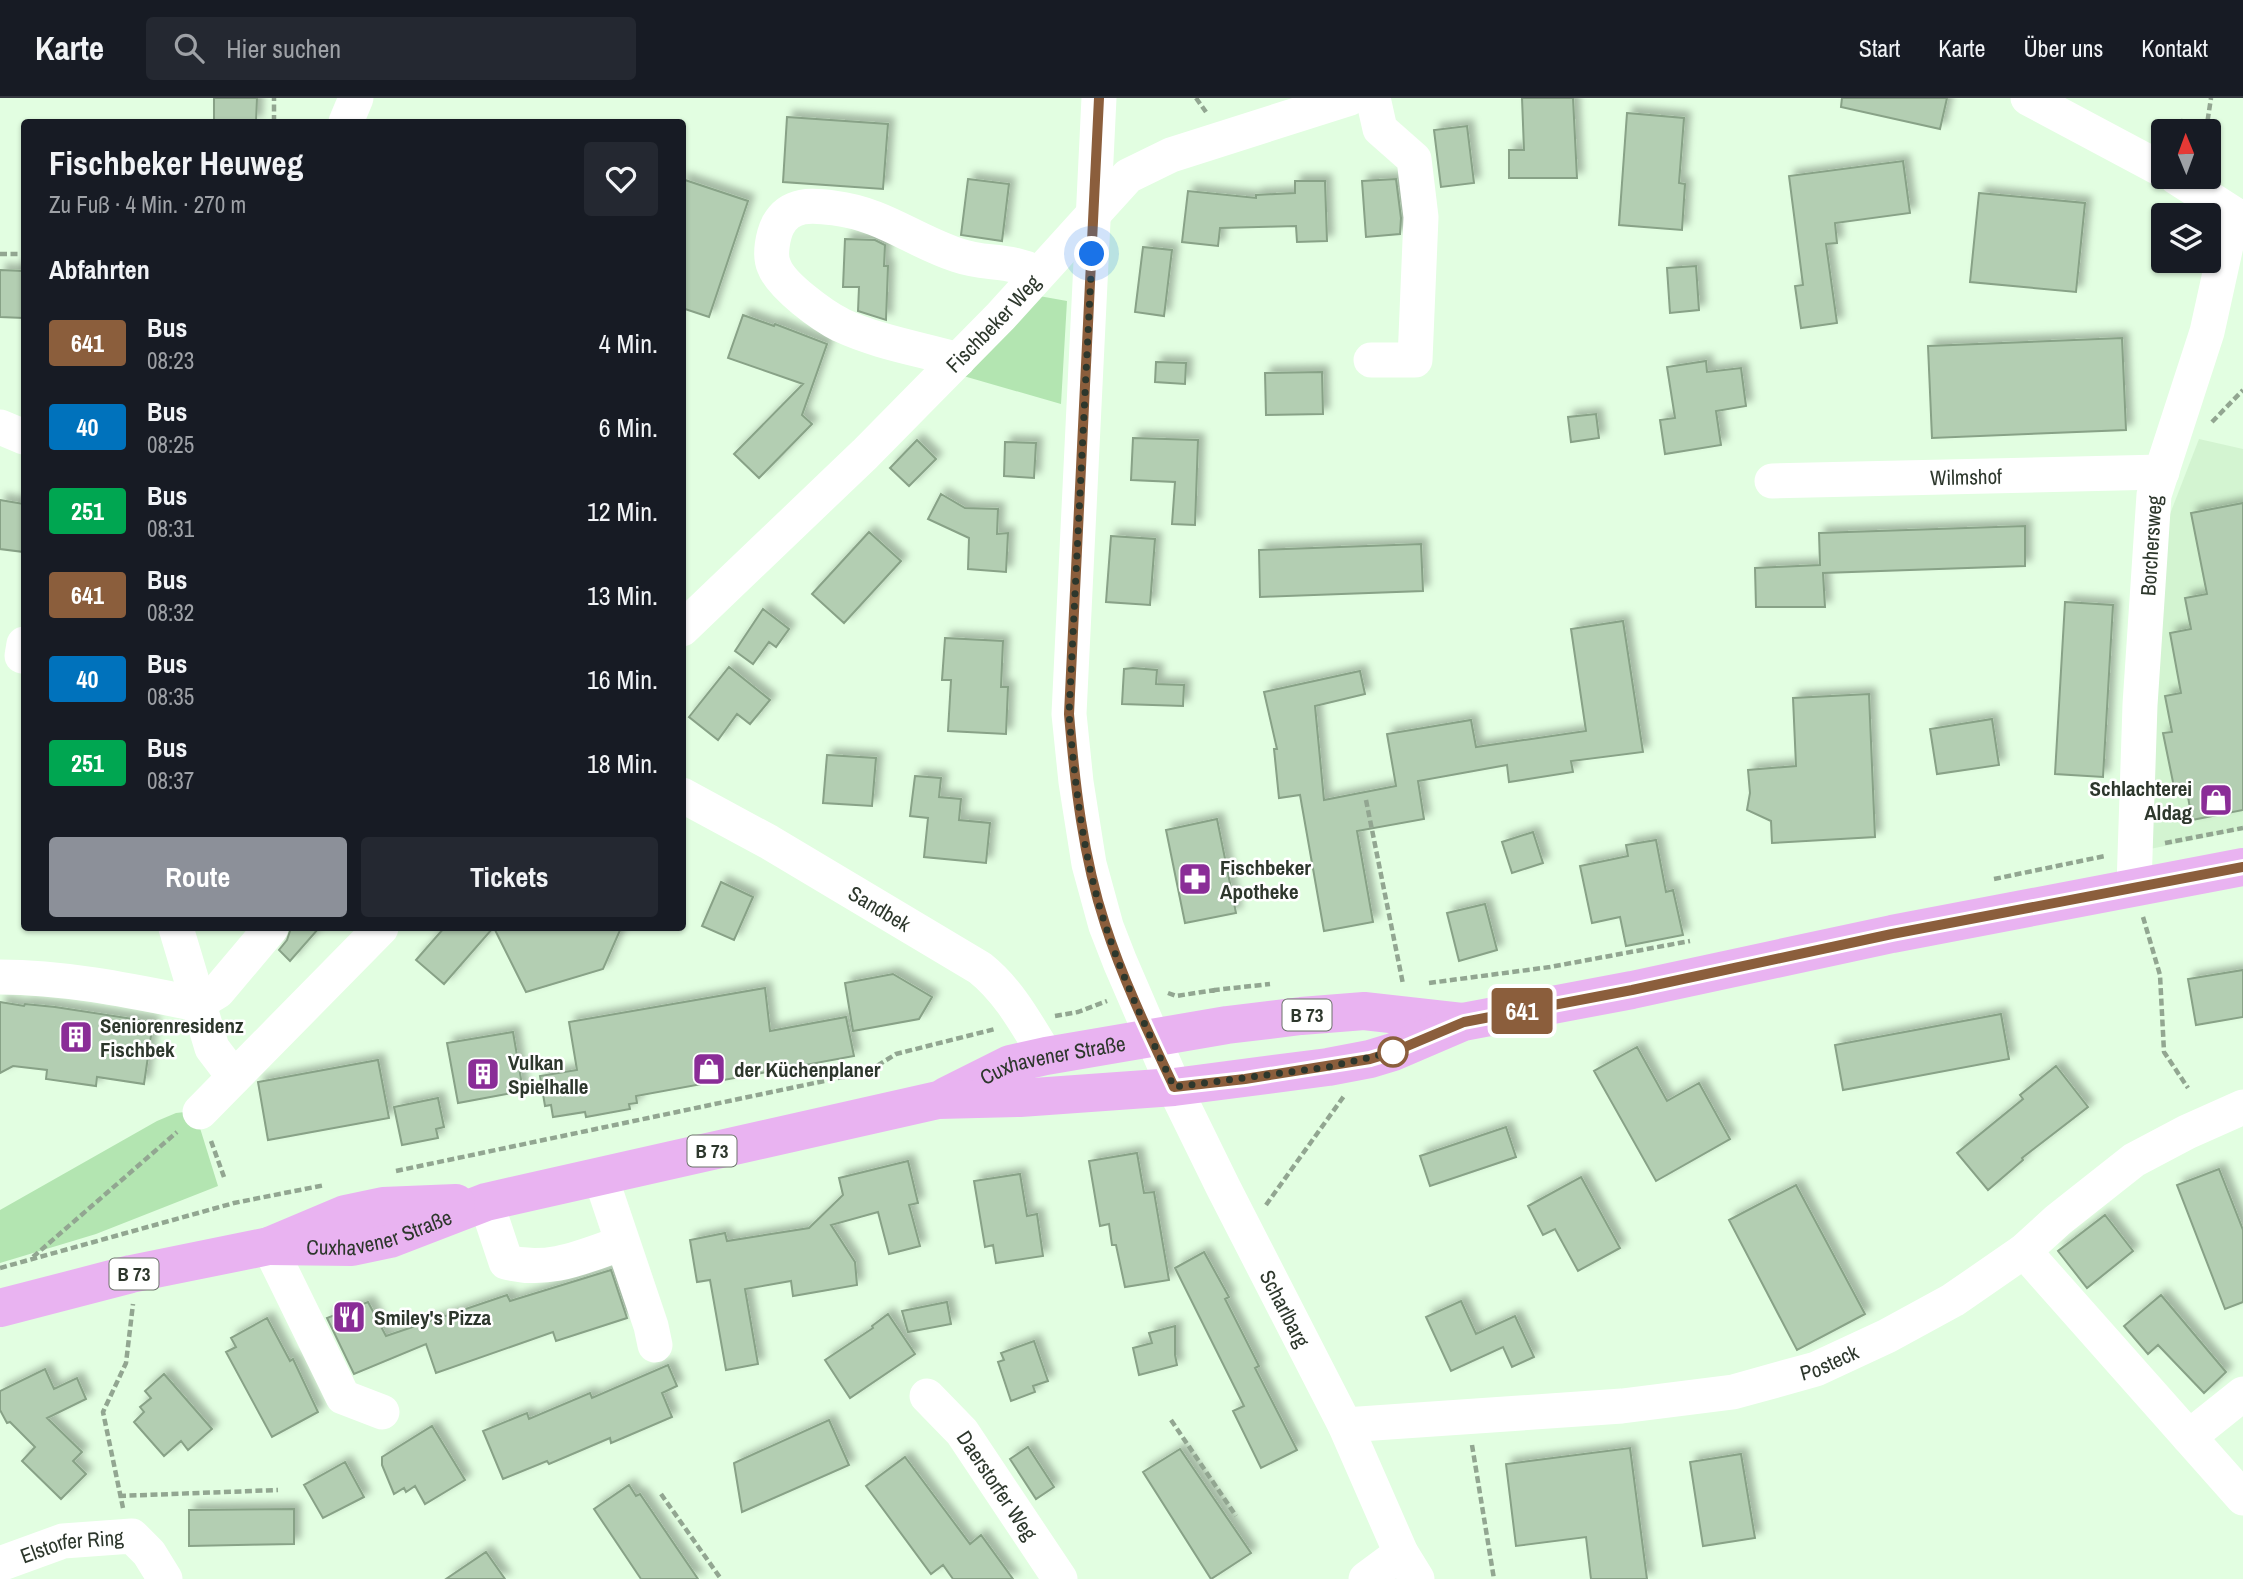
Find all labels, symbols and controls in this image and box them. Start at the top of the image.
search box [146,17,636,80]
text: Karte [35,26,104,70]
icon: search [170,29,208,67]
text: Hier suchen [226,31,341,66]
text: Start [1859,32,1900,64]
text: Karte [1938,32,1985,64]
text: Über uns [2023,32,2103,64]
text: Kontakt [2141,32,2208,64]
north arrow [2151,119,2221,189]
map controls [2151,119,2221,273]
text: Fischbeker Heuweg [49,141,303,185]
button: heart [584,142,658,216]
text: Zu Fuß · 4 Min. · 270 m [49,189,246,220]
button: layers [2151,203,2221,273]
your location [1074,236,1109,271]
text: Abfahrten [49,252,150,287]
street label: Fischbeker Weg [939,268,1047,379]
text: Bus [147,310,187,345]
text: 4 Min. [599,326,658,361]
text: 641 [71,327,104,359]
text: 08:23 [147,345,194,376]
text: Bus [147,394,187,429]
text: 6 Min. [599,410,658,445]
text: 40 [77,411,98,443]
text: 08:25 [147,429,194,460]
street label: Wilmshof [1930,461,2002,492]
text: Bus [147,478,187,513]
text: 12 Min. [587,494,658,529]
street label: Borchersweg [2133,494,2168,597]
text: 251 [71,495,104,527]
text: 08:31 [147,513,194,544]
text: Bus [147,562,187,597]
text: 13 Min. [587,578,658,613]
text: 641 [71,579,104,611]
text: 08:32 [147,597,194,628]
text: Bus [147,646,187,681]
text: 16 Min. [587,662,658,697]
text: 40 [77,663,98,695]
text: 08:35 [147,681,194,712]
text: Bus [147,730,187,765]
text: 18 Min. [587,746,658,781]
text: 251 [71,747,104,779]
text: 08:37 [147,765,194,796]
place label: Schlachterei Aldag [2090,774,2192,827]
shop icon: Schlachterei Aldag [2197,781,2235,819]
button: Route [49,837,347,917]
button: Tickets [361,837,658,917]
place label: Fischbeker Apotheke [1220,853,1311,906]
pharmacy icon: Fischbeker Apotheke [1176,860,1214,898]
street label: Sandbek [843,878,917,938]
line badge: 641 [1482,988,1562,1034]
text: 641 [1506,995,1538,1027]
road number: B 73 [1282,1000,1332,1030]
place label: Seniorenresidenz Fischbek [100,1011,244,1064]
building icon: Seniorenresidenz Fischbek [57,1018,95,1056]
street label: Cuxhavener Straße [975,1028,1128,1091]
unlabelled marker [1378,1037,1408,1067]
place label: Vulkan Spielhalle [508,1048,588,1101]
shop icon: der Küchenplaner [690,1050,728,1088]
building icon: Vulkan Spielhalle [464,1055,502,1093]
place label: der Küchenplaner [734,1055,881,1084]
road number: B 73 [688,1135,736,1166]
street label: Cuxhavener Straße [306,1202,456,1262]
road number: B 73 [110,1258,158,1290]
street label: Scharlbarg [1253,1265,1317,1352]
restaurant icon: Smiley's Pizza [330,1298,368,1336]
place label: Smiley's Pizza [374,1303,491,1332]
street label: Posteck [1796,1337,1863,1387]
street label: Daerstorfer Weg [950,1425,1045,1546]
street label: Elstorfer Ring [16,1522,125,1570]

